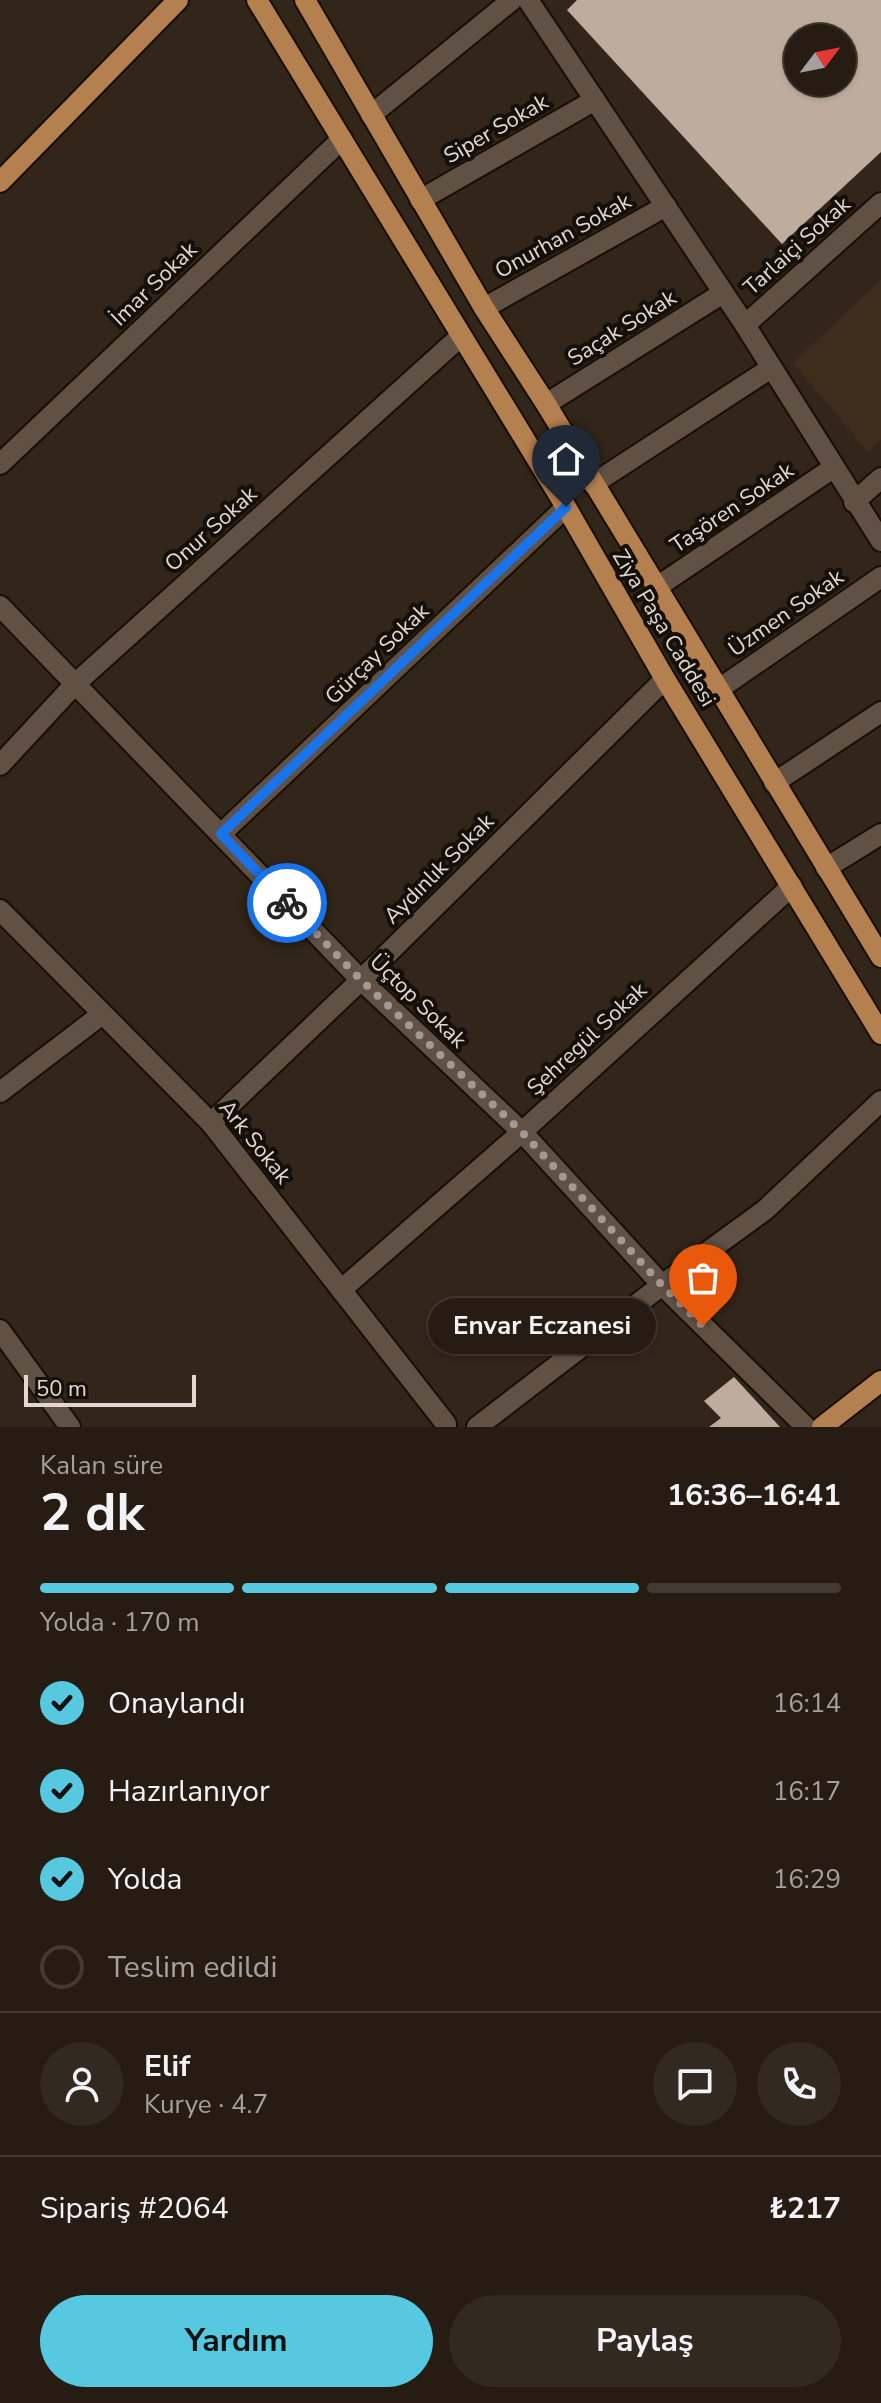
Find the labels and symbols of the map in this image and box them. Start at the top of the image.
north arrow [784,24,856,96]
street label: Siper Sokak [438,87,555,171]
street label: Onurhan Sokak [490,186,637,286]
street label: Tarlaiçi Sokak [737,189,858,302]
street label: İmar Sokak [104,235,204,333]
street label: Saçak Sokak [562,282,683,373]
pin [532,425,600,507]
street label: Taşören Sokak [664,455,800,560]
street label: Onur Sokak [158,479,264,578]
street label: Ziya Paşa Caddesi [605,544,723,712]
street label: Üzmen Sokak [722,562,850,664]
street label: Gürçay Sokak [318,596,436,711]
street label: Aydınlık Sokak [377,807,501,931]
courier [247,863,327,943]
street label: Üçtop Sokak [363,947,474,1055]
street label: Şehregül Sokak [520,975,654,1102]
street label: Ark Sokak [212,1094,299,1191]
pin [669,1244,737,1326]
callout: Envar Eczanesi [427,1298,655,1354]
scale bar [24,1371,196,1407]

